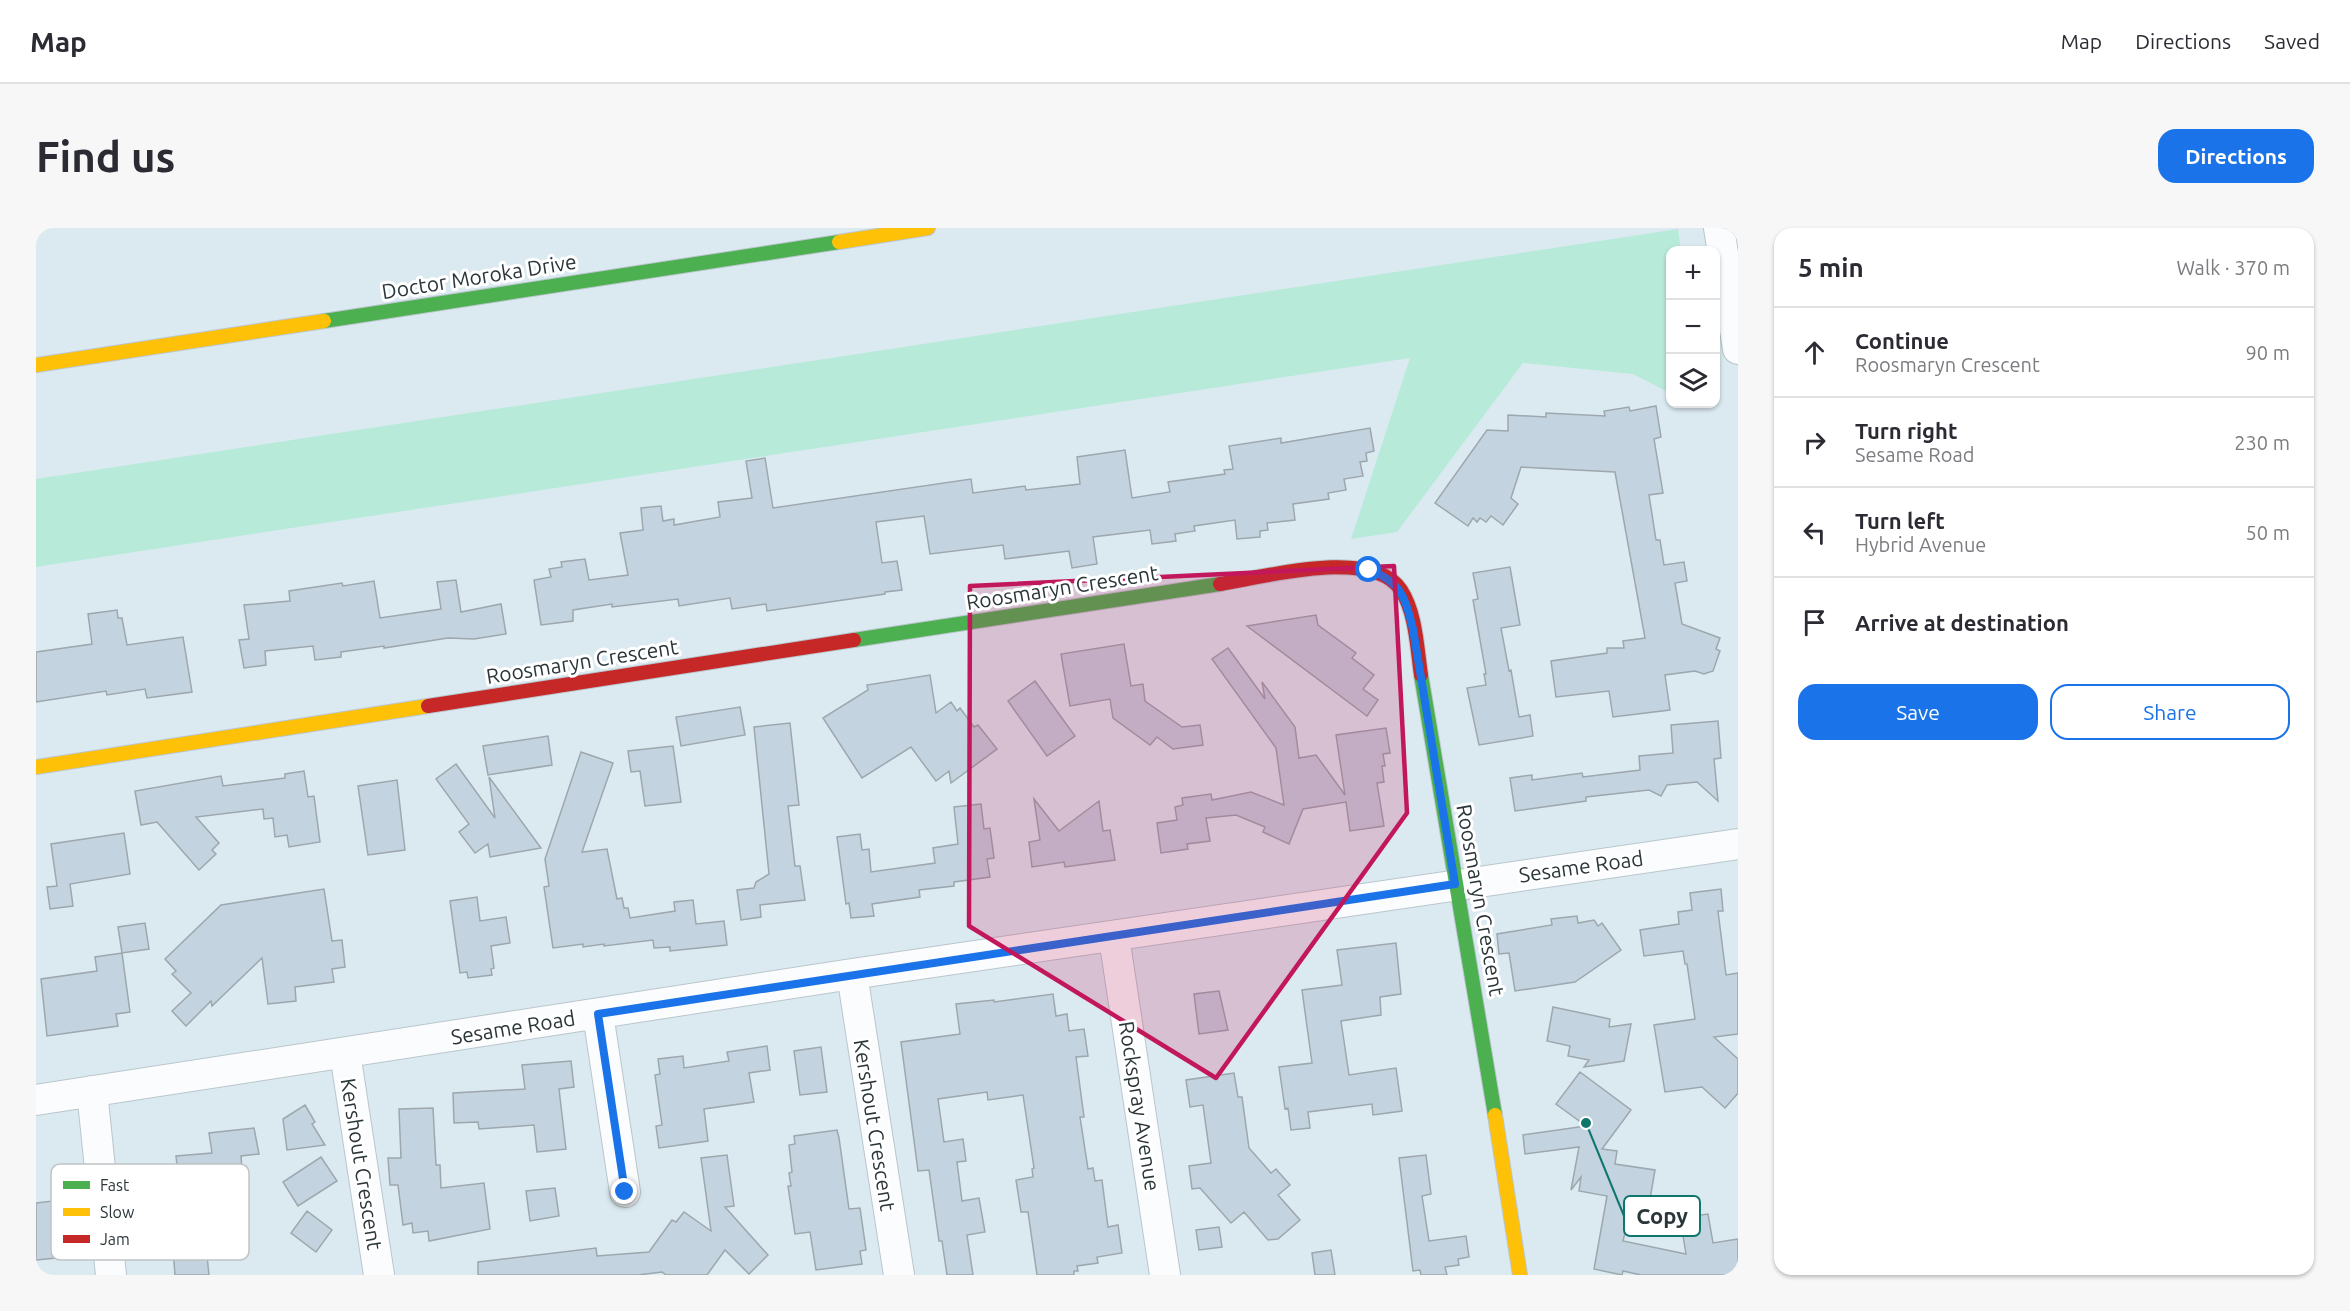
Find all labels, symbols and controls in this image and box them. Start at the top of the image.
text: Map [30,26,87,57]
text: Map [2061,29,2102,53]
text: Directions [2135,29,2231,53]
text: Saved [2264,29,2320,53]
button: Directions [2158,129,2314,183]
text: Find us [36,133,175,180]
map controls [1666,246,1720,408]
button: + [1666,246,1720,300]
street label: Doctor Moroka Drive [380,249,578,303]
text: 5 min [1798,253,1864,282]
text: Walk · 370 m [2177,256,2290,279]
button: − [1666,300,1720,354]
text: Continue [1855,328,1949,353]
icon: ahead [1798,336,1831,369]
text: 90 m [2246,341,2290,364]
text: Roosmaryn Crescent [1855,353,2040,376]
button: layers [1666,354,1720,408]
text: Turn right [1855,418,1957,443]
icon: right [1798,426,1831,459]
text: 230 m [2234,431,2290,454]
text: Sesame Road [1855,443,1974,466]
text: Turn left [1855,508,1945,533]
icon: left [1798,516,1831,549]
text: 50 m [2246,521,2290,544]
text: Hybrid Avenue [1855,533,1986,556]
route start [1355,556,1381,582]
street label: Roosmaryn Crescent [964,560,1160,614]
icon: arrive [1798,606,1831,639]
text: Arrive at destination [1855,610,2069,635]
street label: Roosmaryn Crescent [484,634,680,688]
button: Save [1798,684,2038,740]
button: Share [2050,684,2290,740]
street label: Roosmaryn Crescent [1452,802,1510,998]
street label: Sesame Road [1517,845,1645,887]
street label: Sesame Road [449,1005,577,1049]
street label: Rockspray Avenue [1115,1019,1165,1193]
street label: Kershout Crescent [850,1037,900,1213]
street label: Kershout Crescent [337,1076,387,1252]
legend [51,1164,249,1260]
text: Fast [100,1176,130,1194]
route end [611,1178,637,1204]
callout: Copy [1624,1196,1700,1236]
text: Slow [100,1203,135,1221]
text: Copy [1636,1203,1688,1228]
text: Jam [100,1230,130,1248]

